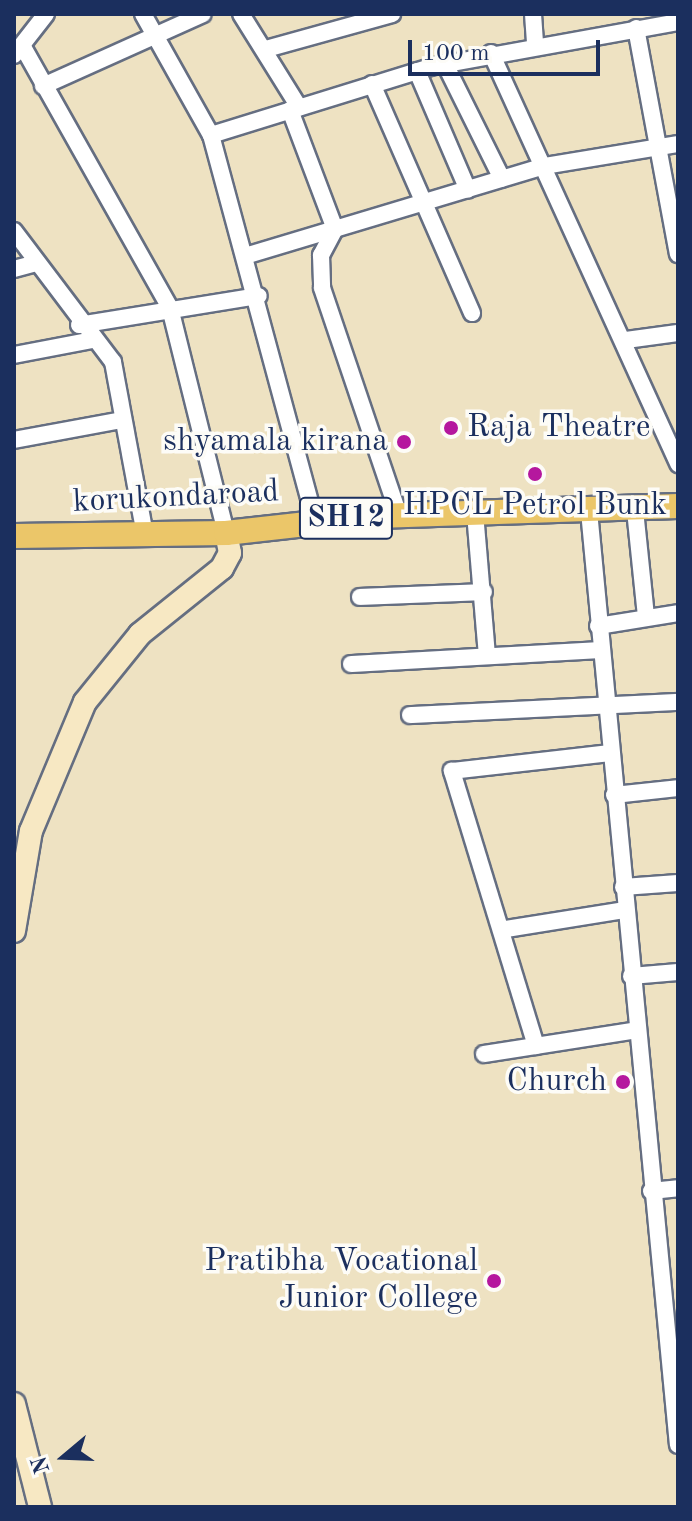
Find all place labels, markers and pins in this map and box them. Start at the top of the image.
place label: Raja Theatre [467,409,651,447]
marker: Raja Theatre [442,419,460,437]
place label: shyamala kirana [163,423,388,461]
marker: shyamala kirana [395,433,413,451]
marker: HPCL Petrol Bunk [526,465,544,483]
place label: HPCL Petrol Bunk [403,487,667,525]
place label: Church [507,1063,607,1101]
marker: Church [614,1073,632,1091]
place label: Pratibha Vocational Junior College [204,1244,478,1319]
marker: Pratibha Vocational Junior College [485,1272,503,1290]

